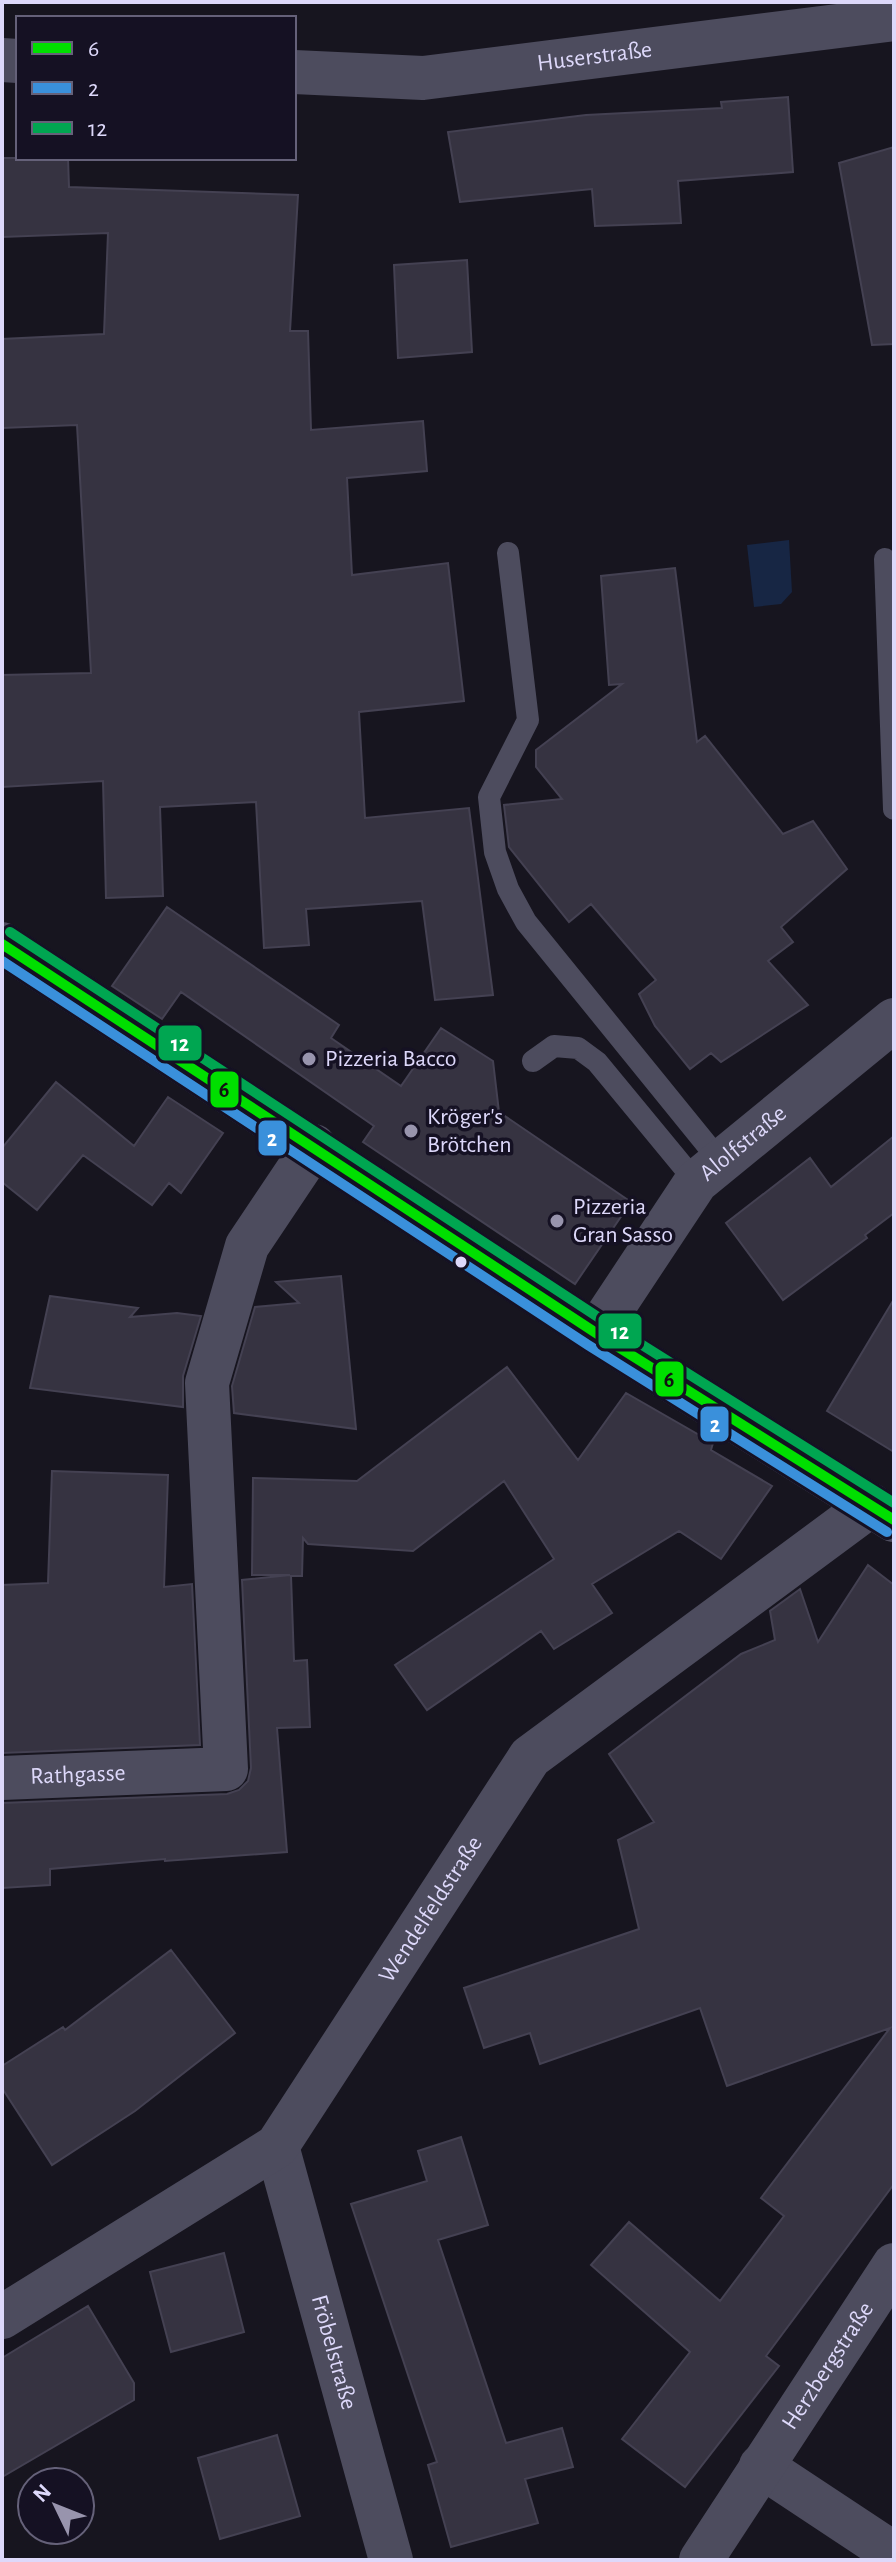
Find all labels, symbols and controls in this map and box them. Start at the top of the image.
legend [16,16,296,160]
text: 6 [88,37,99,61]
street label: Huserstraße [536,37,653,76]
text: 2 [88,77,99,101]
text: 12 [88,117,107,141]
line badge: 12 [157,1024,203,1062]
text: 12 [171,1033,189,1055]
place label: Pizzeria Bacco [325,1047,457,1071]
marker: Pizzeria Bacco [300,1050,318,1068]
line badge: 6 [209,1070,240,1109]
text: 6 [219,1079,229,1101]
street label: Alolfstraße [695,1101,791,1186]
place label: Kröger's Brötchen [427,1105,512,1157]
line badge: 2 [257,1119,288,1157]
marker: Kröger's Brötchen [402,1122,420,1140]
text: 2 [267,1128,277,1150]
place label: Pizzeria Gran Sasso [573,1195,673,1247]
marker: Pizzeria Gran Sasso [548,1212,566,1230]
unlabelled marker [453,1254,469,1270]
line badge: 12 [597,1312,643,1350]
text: 12 [611,1321,629,1343]
line badge: 6 [654,1360,685,1398]
text: 6 [664,1369,674,1391]
line badge: 2 [699,1405,730,1443]
text: 2 [710,1414,720,1436]
street label: Rathgasse [30,1761,126,1789]
street label: Wendelfeldstraße [375,1832,487,1987]
street label: Fröbelstraße [307,2292,361,2412]
street label: Herzbergstraße [778,2298,878,2434]
north arrow [16,2466,96,2546]
text: N [29,2480,55,2506]

